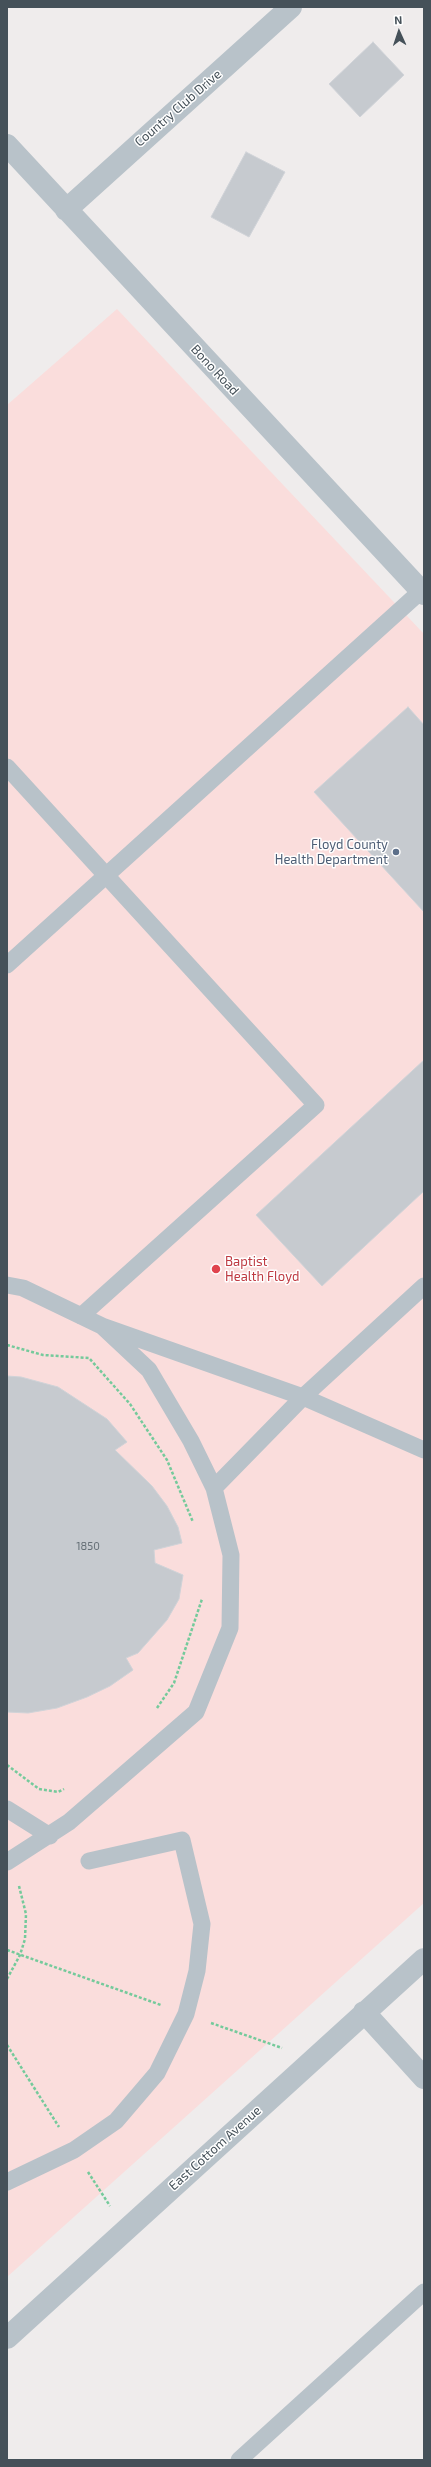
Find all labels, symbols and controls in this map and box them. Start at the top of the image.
north arrow [379,12,419,52]
text: N [394,13,403,26]
street label: Country Club Drive [132,66,224,150]
street label: Bono Road [188,342,242,398]
place label: Floyd County Health Department [275,837,388,868]
marker: Floyd County Health Department [391,847,401,857]
place label: Baptist Health Floyd [225,1254,299,1285]
marker: Baptist Health Floyd [210,1263,222,1275]
house number: 1850 [76,1539,100,1553]
street label: East Cottom Avenue [166,2102,264,2194]

